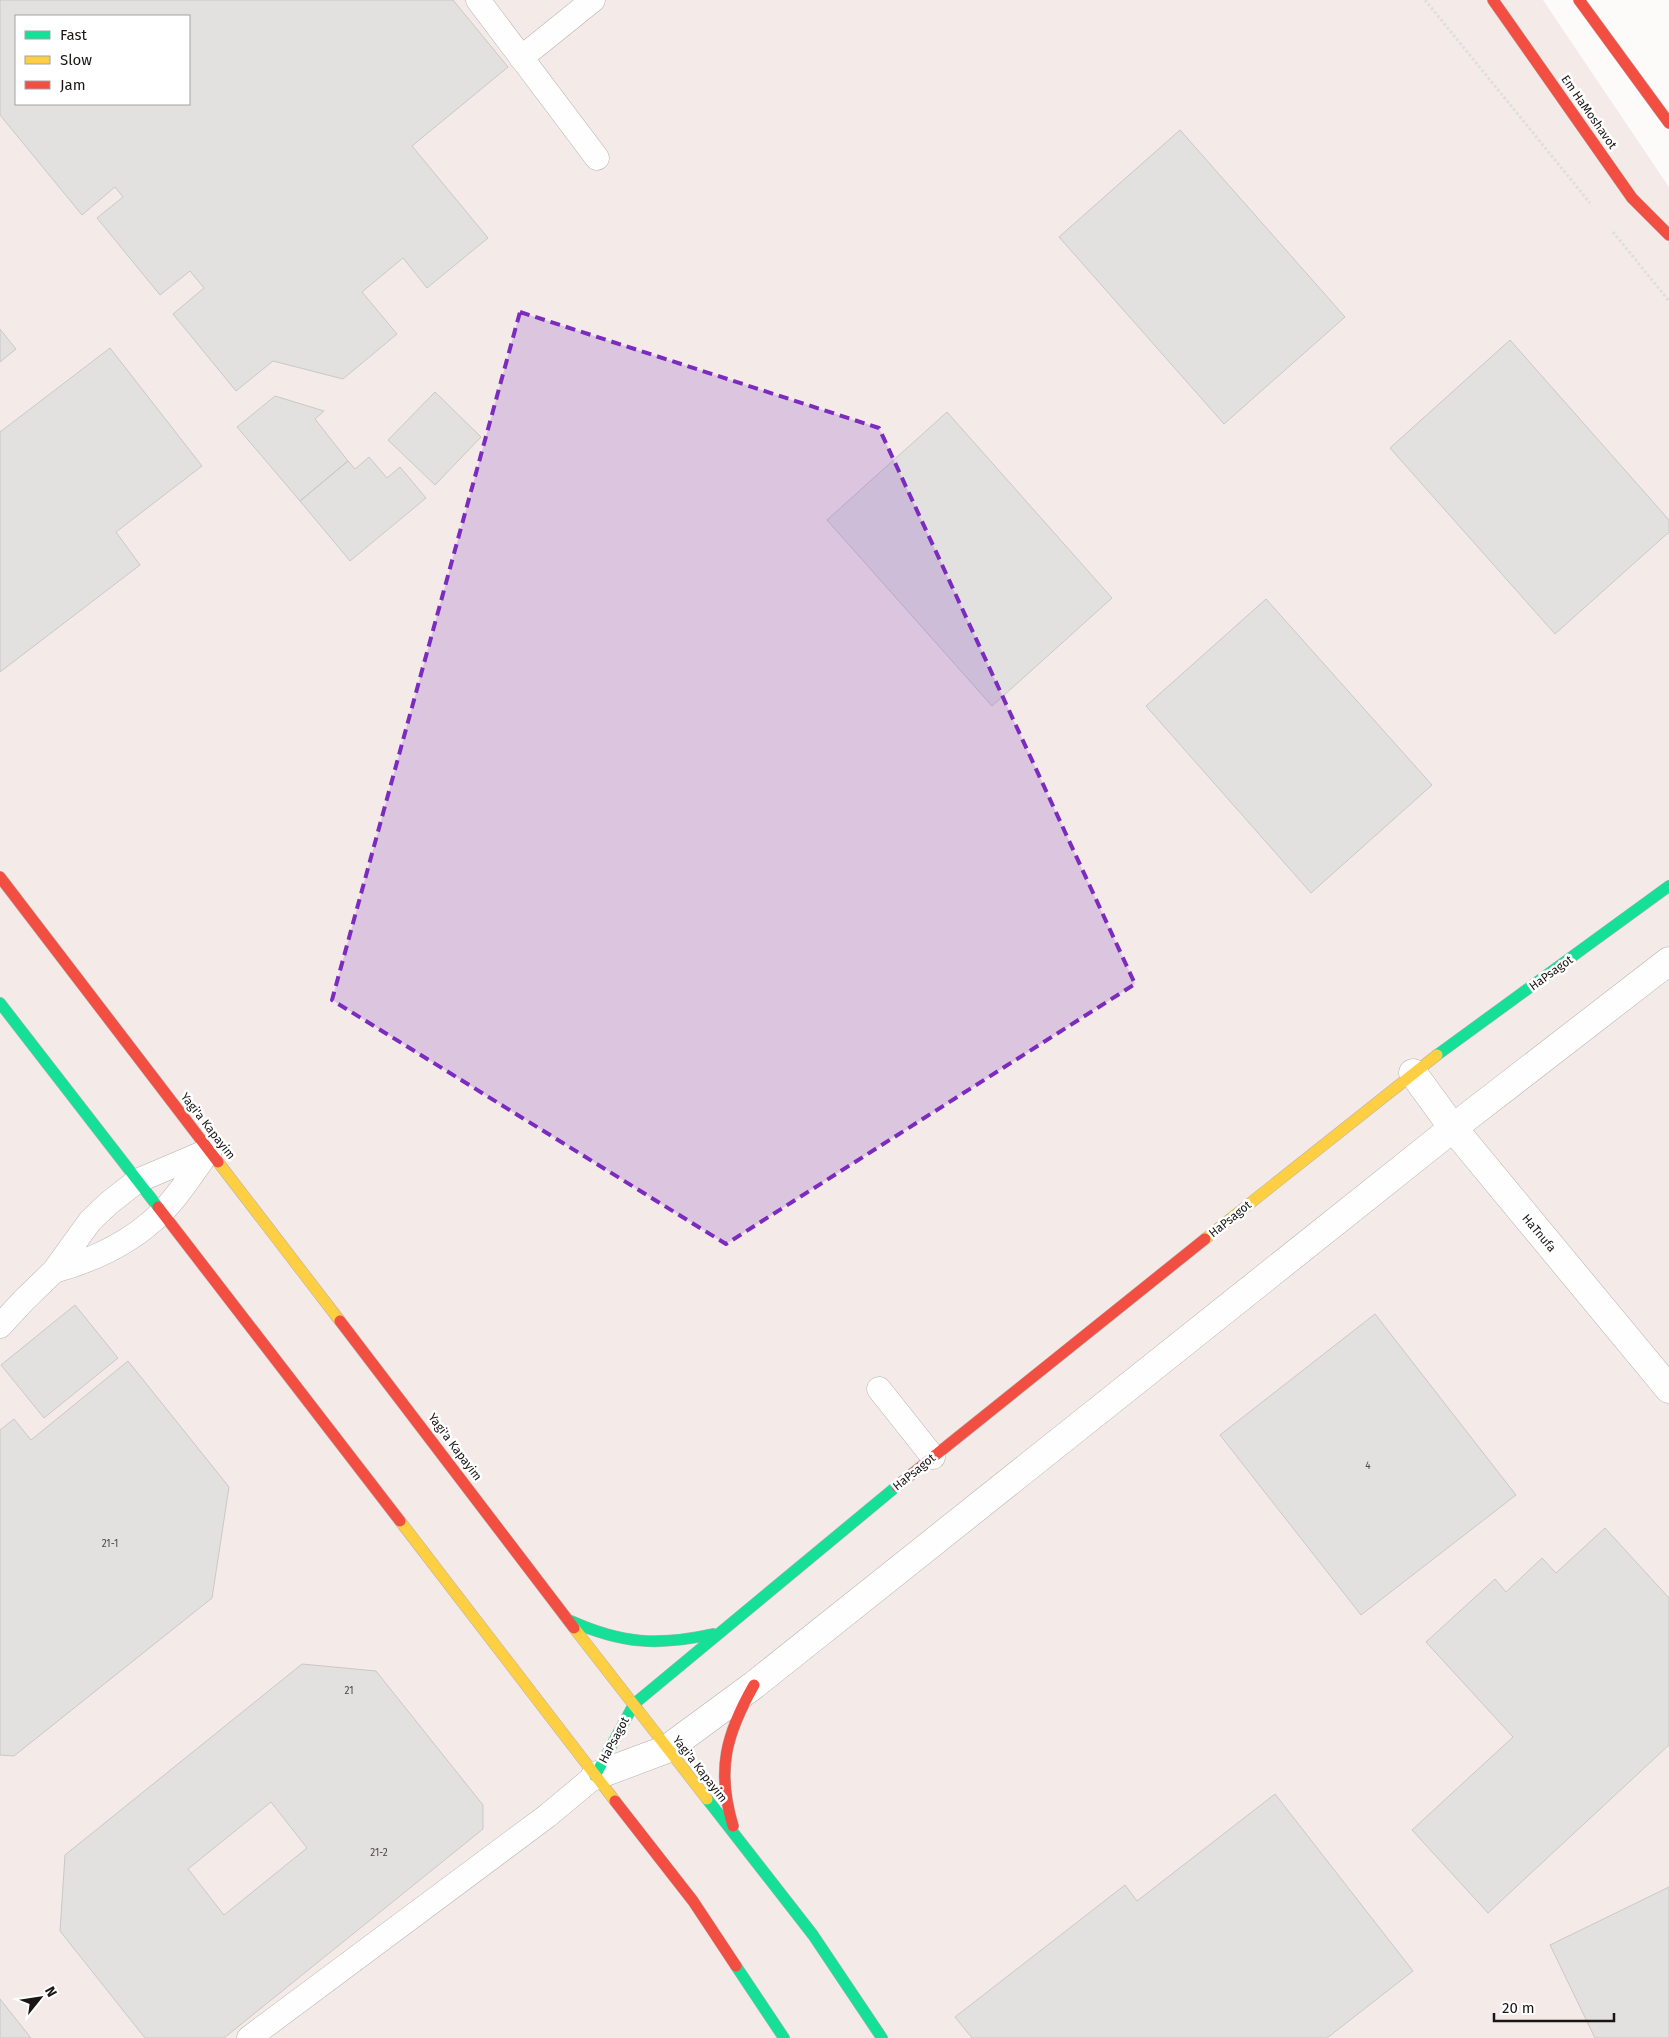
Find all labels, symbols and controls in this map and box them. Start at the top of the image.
legend [15,15,190,105]
text: Fast [60,26,87,44]
text: Slow [60,51,92,69]
street label: Em HaMoshavot [1558,72,1620,152]
text: Jam [60,76,86,94]
street label: HaPsagot [1526,952,1576,994]
street label: Yagi'a Kapayim [178,1090,238,1162]
street label: HaPsagot [1206,1197,1255,1240]
street label: HaTnufa [1519,1211,1559,1255]
street label: Yagi'a Kapayim [425,1411,485,1483]
street label: HaPsagot [890,1450,939,1493]
house number: 4 [1365,1460,1371,1472]
house number: 21-1 [102,1538,118,1550]
house number: 21 [344,1685,354,1697]
street label: HaPsagot [596,1714,632,1766]
street label: Yagi'a Kapayim [670,1733,730,1805]
house number: 21-2 [370,1847,388,1859]
north arrow [15,1973,65,2023]
text: N [41,1983,61,2000]
scale bar [1494,1990,1614,2022]
text: 20 m [1502,1999,1535,2017]

